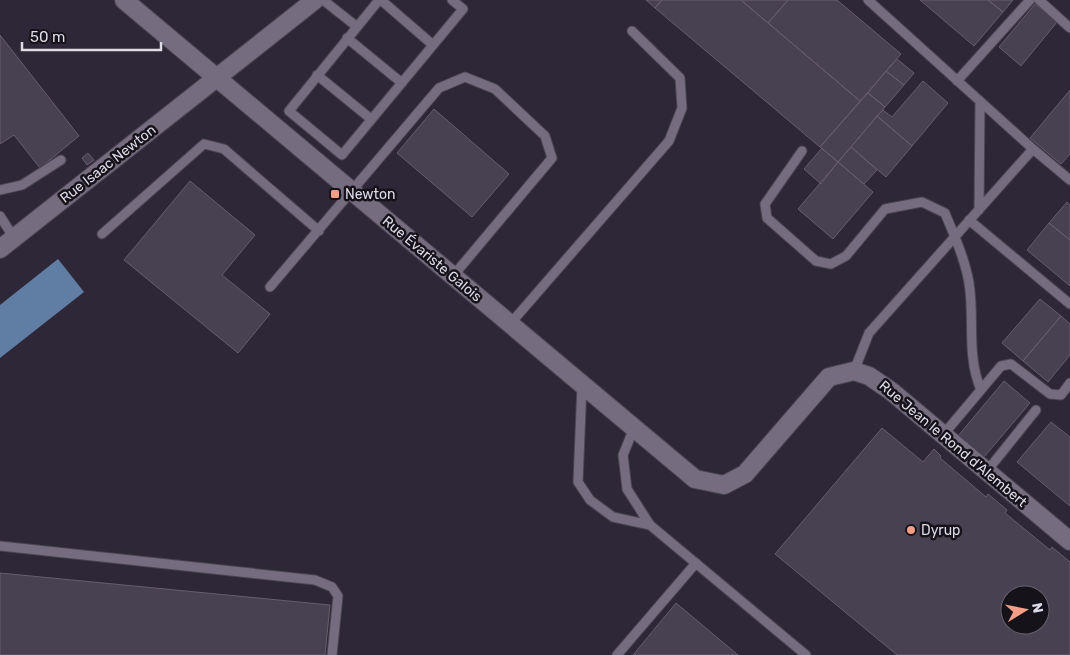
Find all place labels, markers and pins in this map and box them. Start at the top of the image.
place label: Newton [345,186,396,203]
marker: Newton [329,188,341,200]
place label: Dyrup [921,522,960,539]
marker: Dyrup [905,524,917,536]

